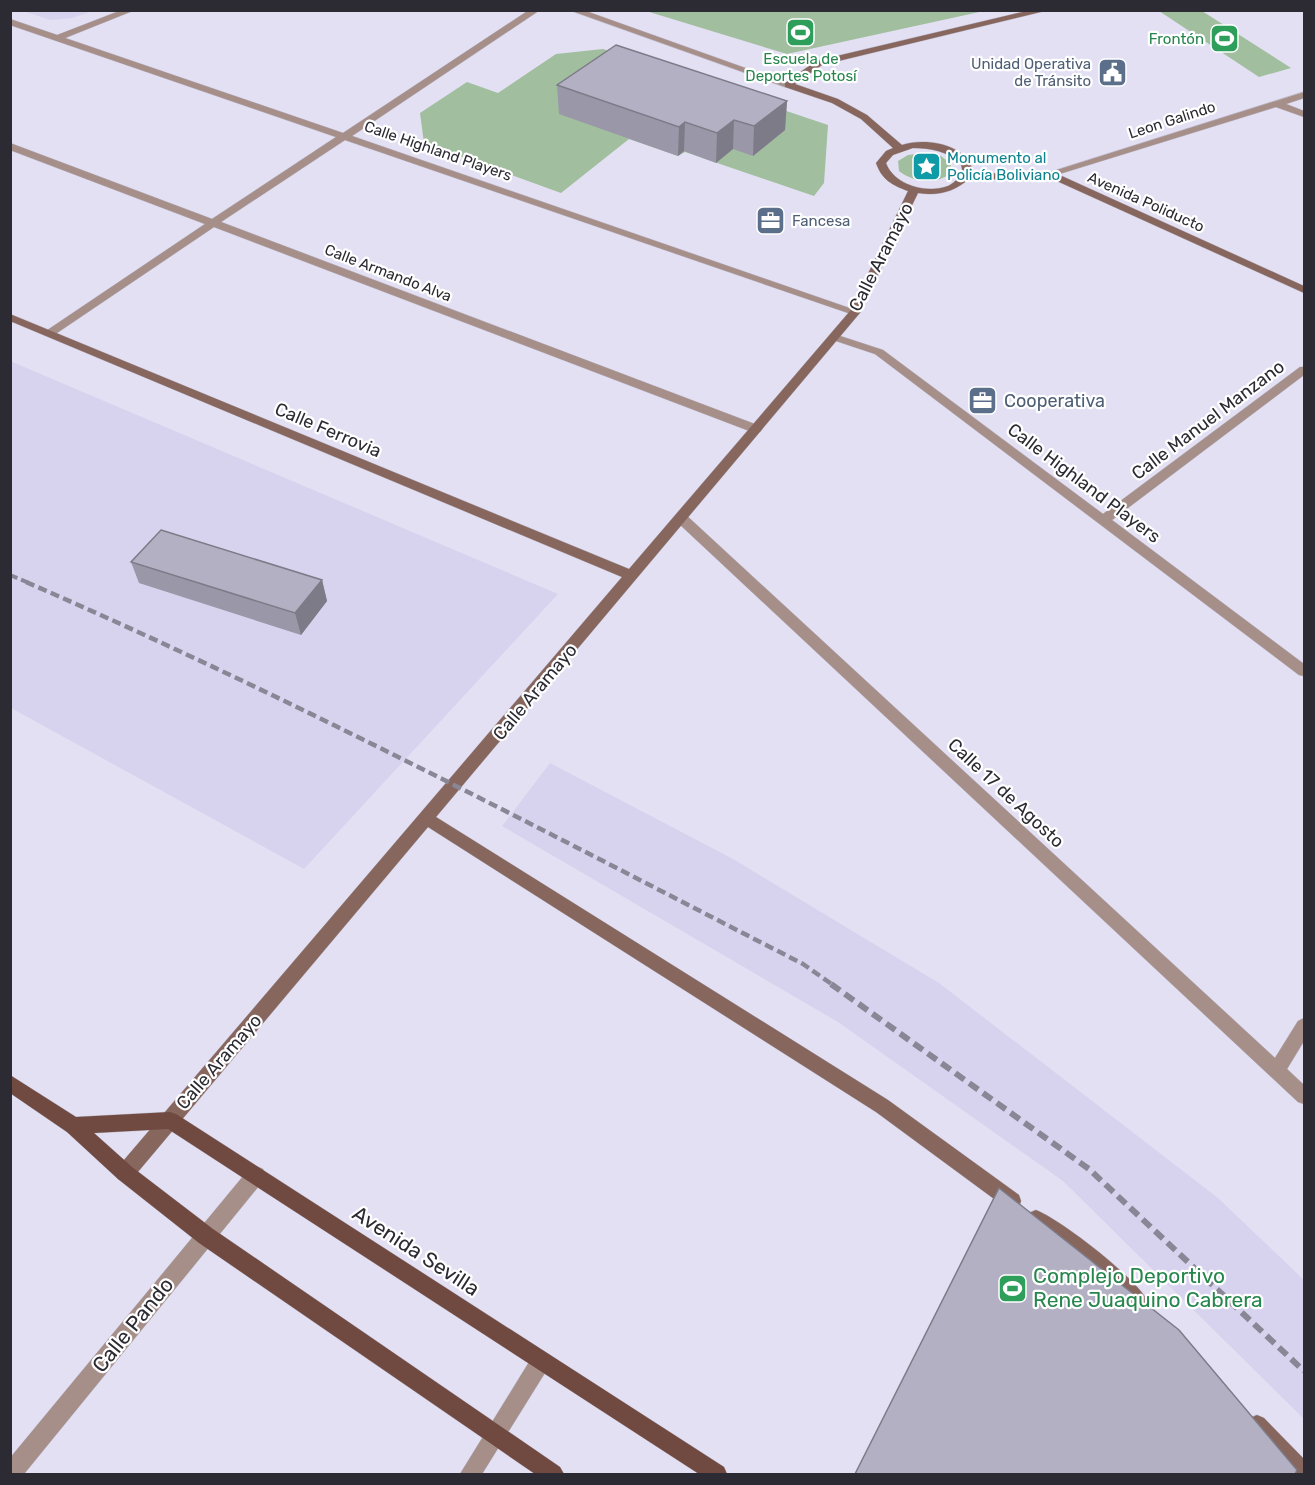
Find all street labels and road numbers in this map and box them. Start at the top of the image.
street label: Leon Galindo [1126,97,1218,143]
street label: Calle Highland Players [362,117,514,185]
street label: Avenida Poliducto [1085,168,1207,236]
street label: Calle Aramayo [844,199,918,315]
street label: Calle Armando Alva [322,240,454,306]
street label: Calle Manuel Manzano [1127,355,1289,485]
street label: Calle Ferrovia [272,398,384,462]
street label: Calle Highland Players [1003,418,1165,548]
street label: Calle Aramayo [488,639,582,745]
street label: Calle 17 de Agosto [943,734,1069,852]
street label: Calle Aramayo [172,1010,266,1114]
street label: Avenida Sevilla [348,1200,484,1301]
street label: Calle Pando [87,1272,178,1377]

